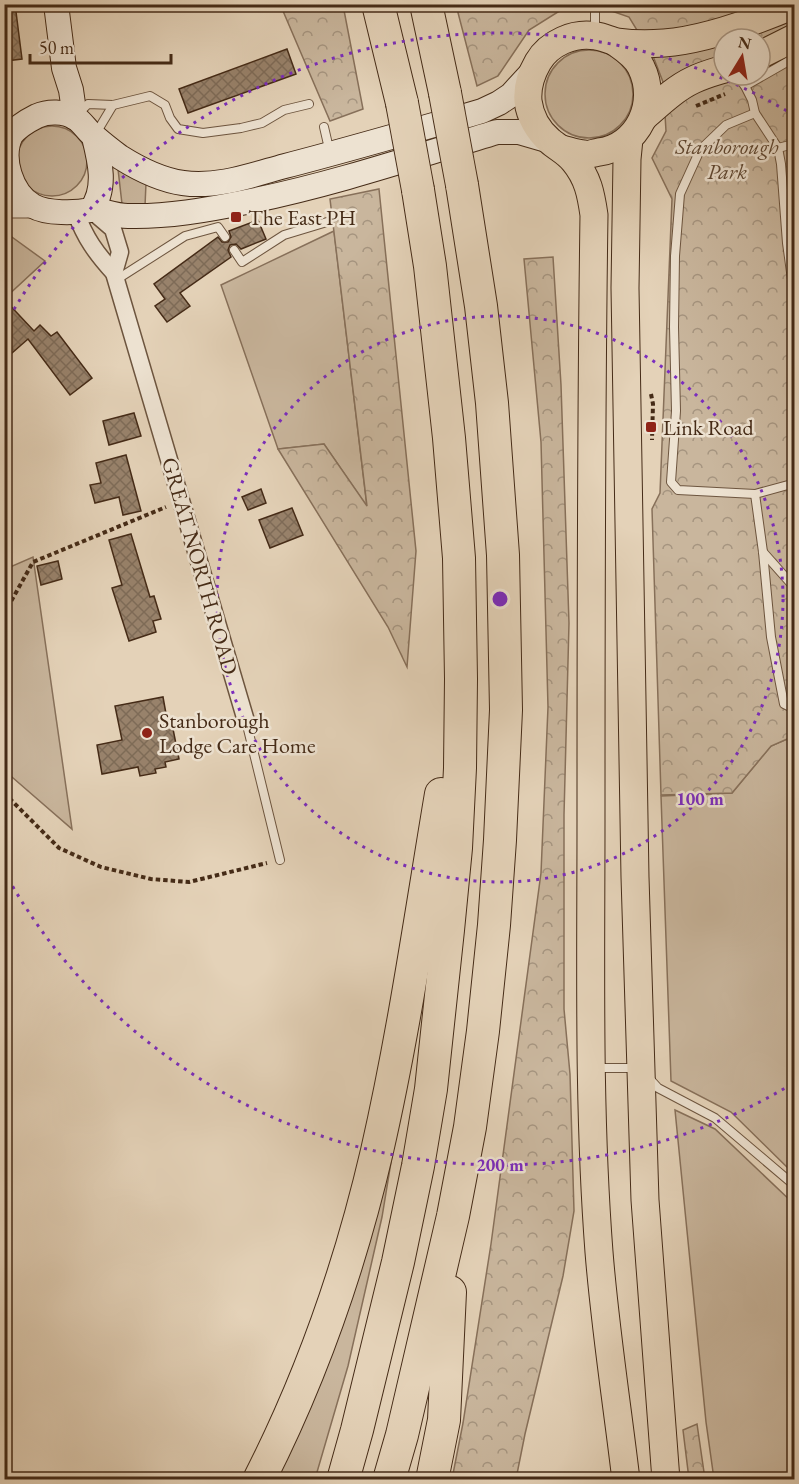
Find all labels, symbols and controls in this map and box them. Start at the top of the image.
scale bar [30,27,171,65]
north arrow [712,27,772,87]
text: N [736,31,753,54]
text: 50 m [39,36,74,59]
park label: Stanborough Park [674,132,779,186]
place label: The East PH [248,203,356,232]
marker: The East PH [229,210,243,224]
place label: Link Road [663,413,754,442]
marker: Link Road [644,420,658,434]
street label: GREAT NORTH ROAD [155,454,245,678]
centre of rings [490,589,510,609]
place label: Stanborough Lodge Care Home [159,706,316,760]
marker: Stanborough Lodge Care Home [140,726,154,740]
text: 100 m [676,787,724,810]
text: 200 m [476,1153,524,1176]

